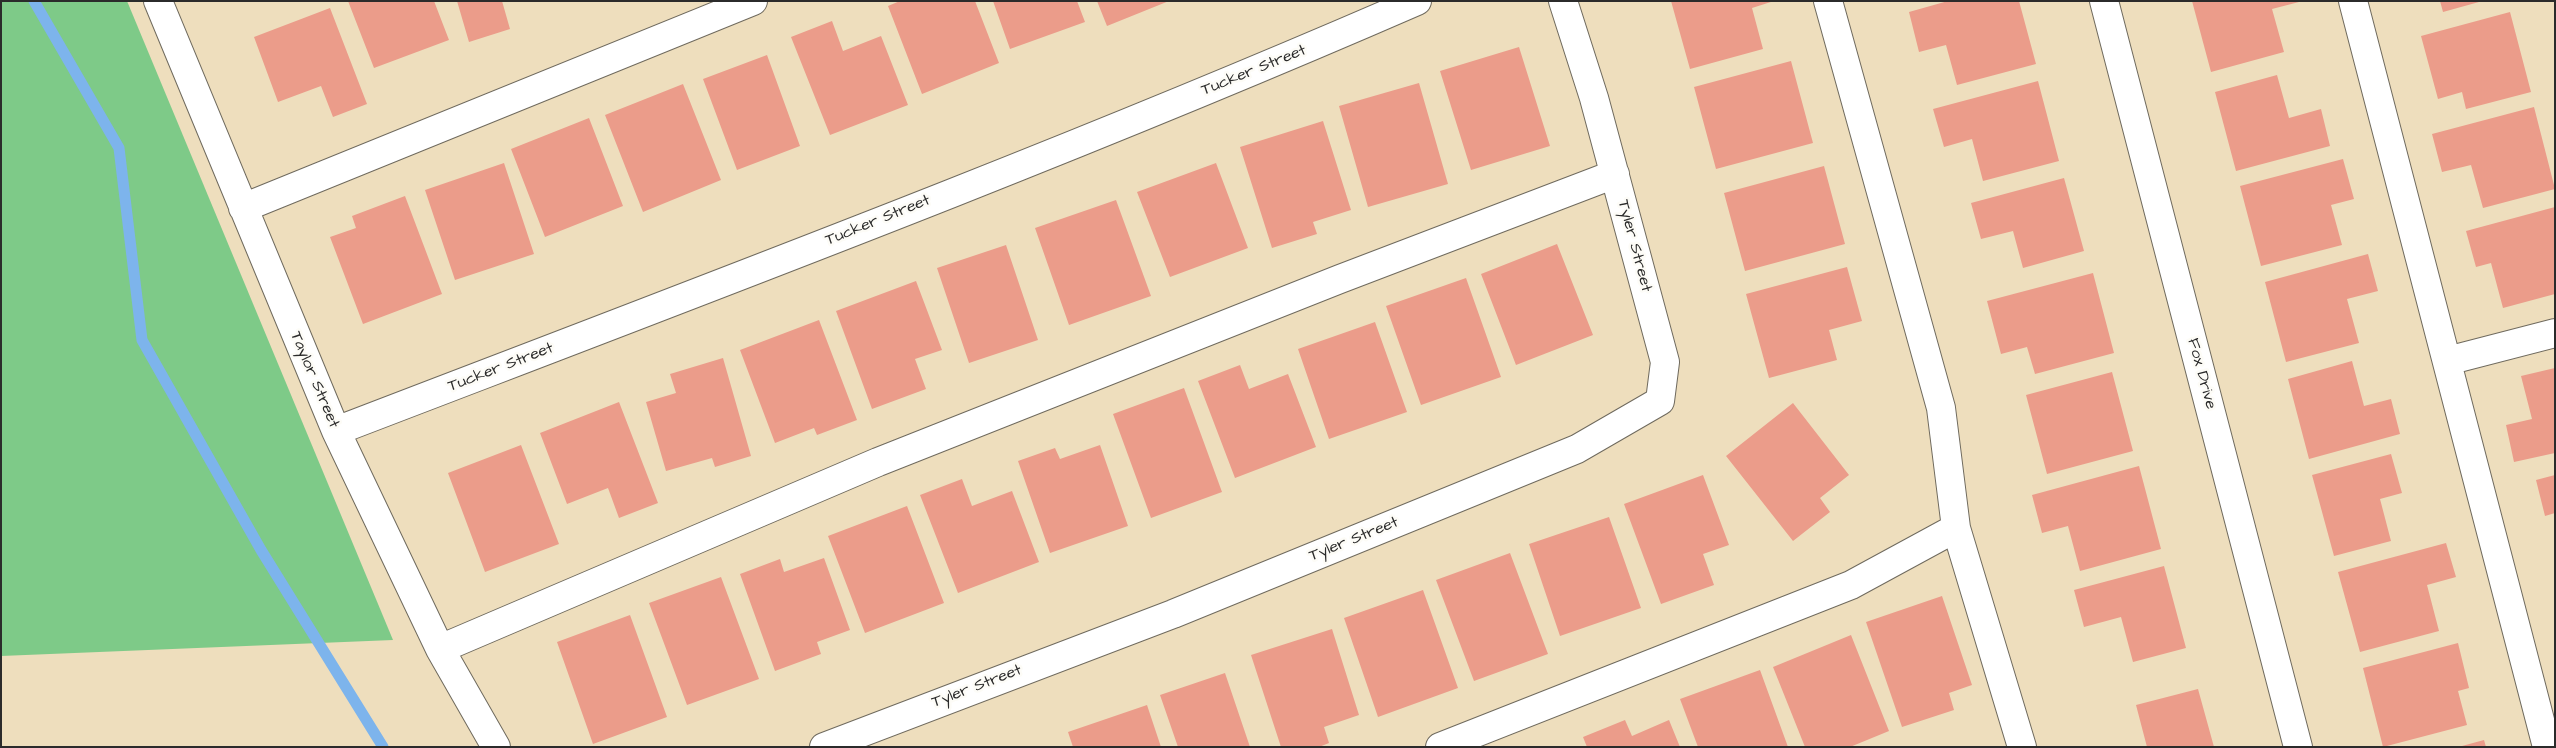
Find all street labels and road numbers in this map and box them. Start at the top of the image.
street label: Tucker Street [1199,41,1309,101]
street label: Tucker Street [823,191,933,251]
street label: Tyler Street [1612,198,1656,294]
street label: Taylor Street [285,329,343,431]
street label: Fox Drive [2182,336,2220,412]
street label: Tucker Street [446,339,556,397]
street label: Tyler Street [1307,513,1401,567]
street label: Tyler Street [929,661,1025,713]

